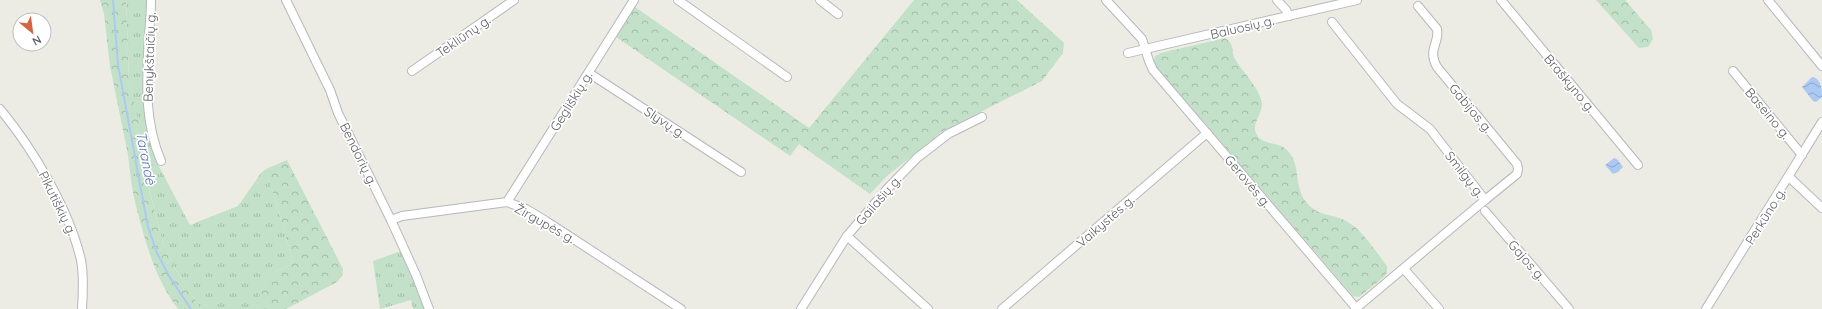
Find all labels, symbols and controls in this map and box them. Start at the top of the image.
street label: Tekliūnų g. [433,11,493,61]
north arrow [12,12,52,52]
street label: Benykštaičių g. [139,12,159,102]
street label: Baluosių g. [1209,12,1275,42]
text: N [30,33,44,49]
street label: Braškyno g. [1541,51,1599,115]
street label: Gegliškių g. [546,68,596,134]
street label: Gabijos g. [1446,80,1496,136]
street label: Baseino g. [1742,84,1794,142]
street label: Slyvų g. [641,103,689,141]
street label: Bendorių g. [337,120,381,188]
water label: Tarandė [132,130,160,187]
street label: Smilgų g. [1442,148,1488,200]
street label: Gerovės g. [1222,152,1274,210]
street label: Pikutiškių g. [36,168,80,238]
street label: Gailašių g. [852,172,904,228]
street label: Perkūno g. [1741,185,1789,247]
street label: Vaikystės g. [1073,192,1137,250]
street label: Žirgupės g. [512,200,578,246]
street label: Gajos g. [1505,236,1549,284]

